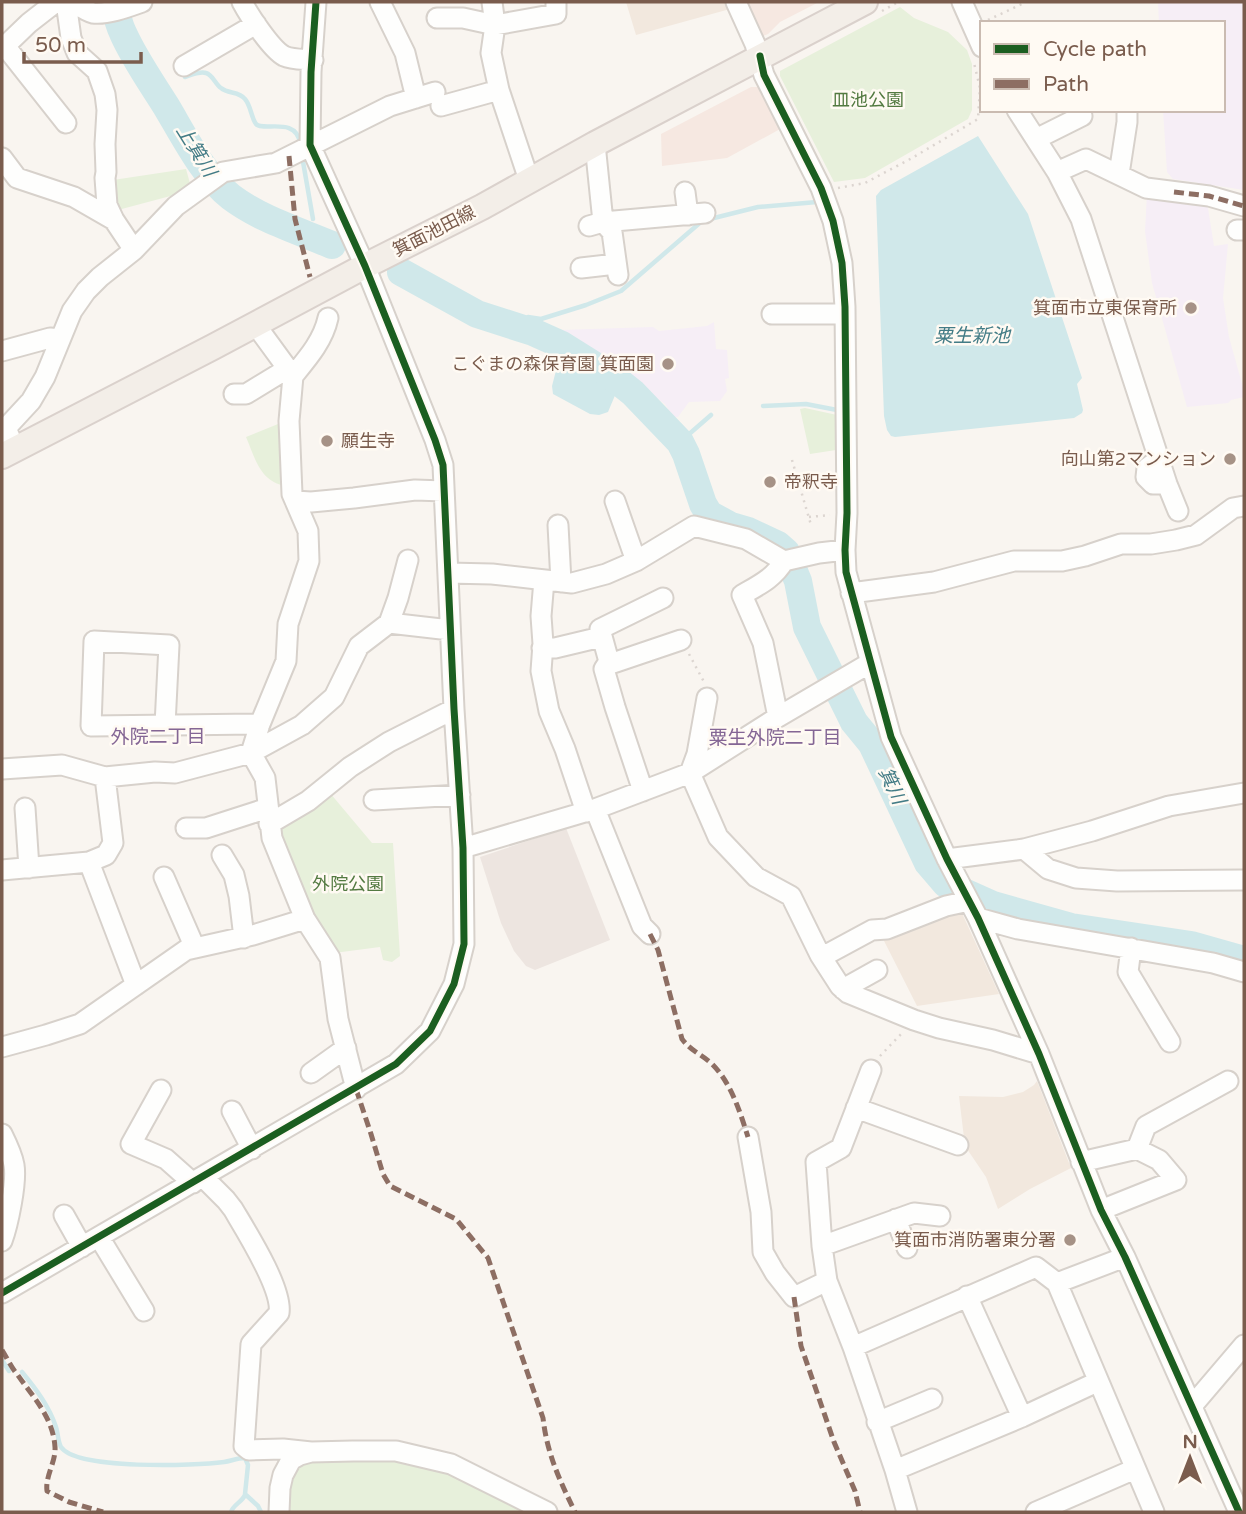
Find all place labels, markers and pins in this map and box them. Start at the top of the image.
place label: 箕面市立東保育所 [1033,297,1177,319]
marker: 箕面市立東保育所 [1183,300,1199,316]
place label: こぐまの森保育園 箕面園 [451,353,654,375]
marker: こぐまの森保育園 箕面園 [660,356,676,372]
place label: 願生寺 [341,430,395,452]
marker: 願生寺 [319,433,335,449]
place label: 向山第2マンション [1061,448,1216,470]
marker: 向山第2マンション [1222,451,1238,467]
place label: 帝釈寺 [784,471,838,493]
marker: 帝釈寺 [762,474,778,490]
place label: 箕面市消防署東分署 [894,1229,1056,1251]
marker: 箕面市消防署東分署 [1062,1232,1078,1248]

